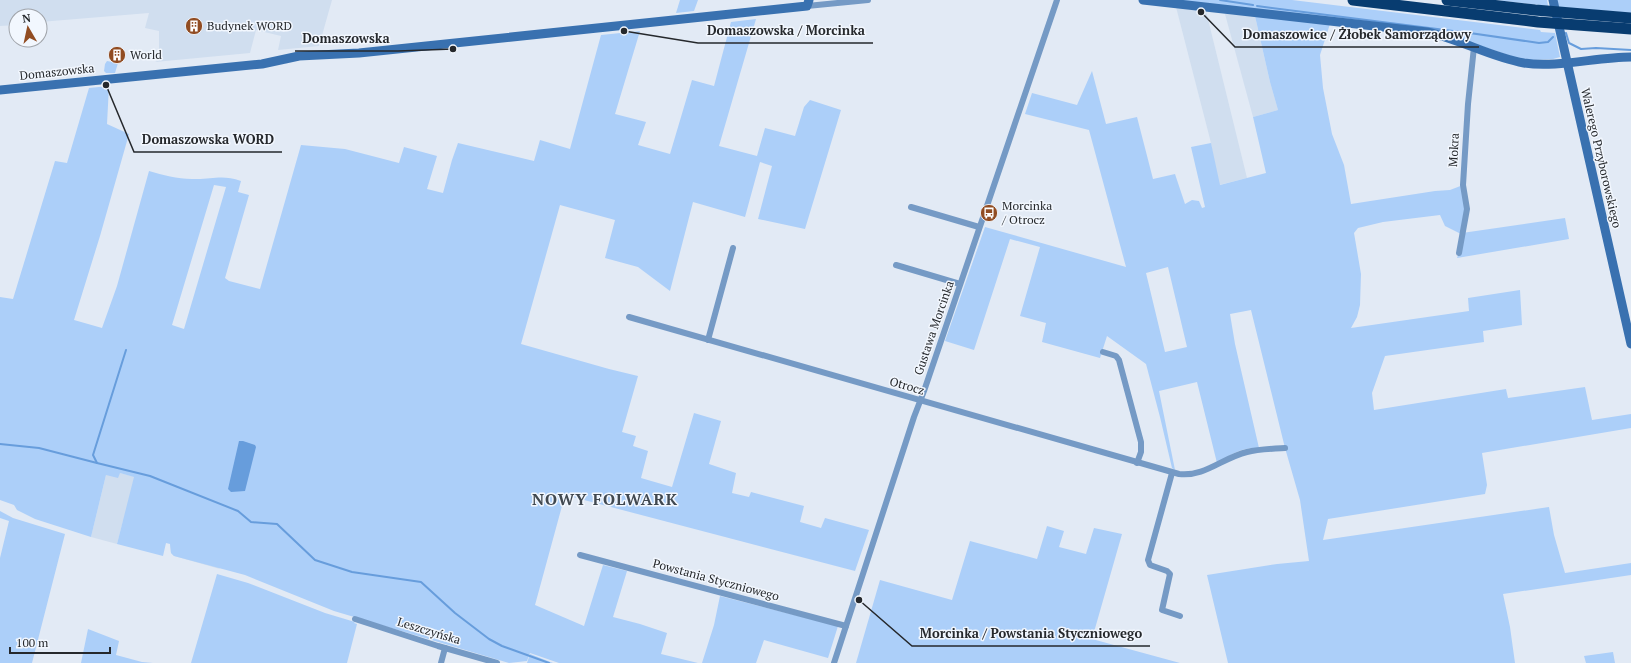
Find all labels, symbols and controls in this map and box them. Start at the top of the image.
north arrow [8,8,48,48]
text: N [21,10,32,26]
building icon: Budynek WORD [184,16,204,36]
place label: Budynek WORD [207,18,292,33]
callout: Domaszowska / Morcinka [698,18,873,43]
text: Domaszowska / Morcinka [707,21,866,39]
callout: Domaszowice / Żłobek Samorządowy [1235,22,1479,47]
text: Domaszowice / Żłobek Samorządowy [1243,25,1472,43]
callout: Domaszowska [295,26,398,51]
text: Domaszowska [302,29,390,47]
building icon: World [107,45,127,65]
place label: World [130,47,162,62]
street label: Domaszowska [19,60,95,83]
street label: Walerego Przyborowskiego [1578,86,1625,230]
callout: Domaszowska WORD [134,127,282,152]
text: Domaszowska WORD [142,130,275,148]
street label: Mokra [1445,133,1462,167]
place label: Morcinka / Otrocz [1001,198,1052,227]
bus stop icon: Morcinka / Otrocz [979,203,999,223]
street label: Gustawa Morcinka [910,279,957,377]
street label: Otrocz [888,373,927,398]
district label: NOWY FOLWARK [532,488,678,510]
street label: Powstania Styczniowego [651,555,781,604]
street label: Leszczyńska [396,614,463,647]
callout: Morcinka / Powstania Styczniowego [912,621,1150,646]
text: Morcinka / Powstania Styczniowego [920,624,1142,642]
scale bar [10,629,110,655]
text: 100 m [16,635,49,650]

